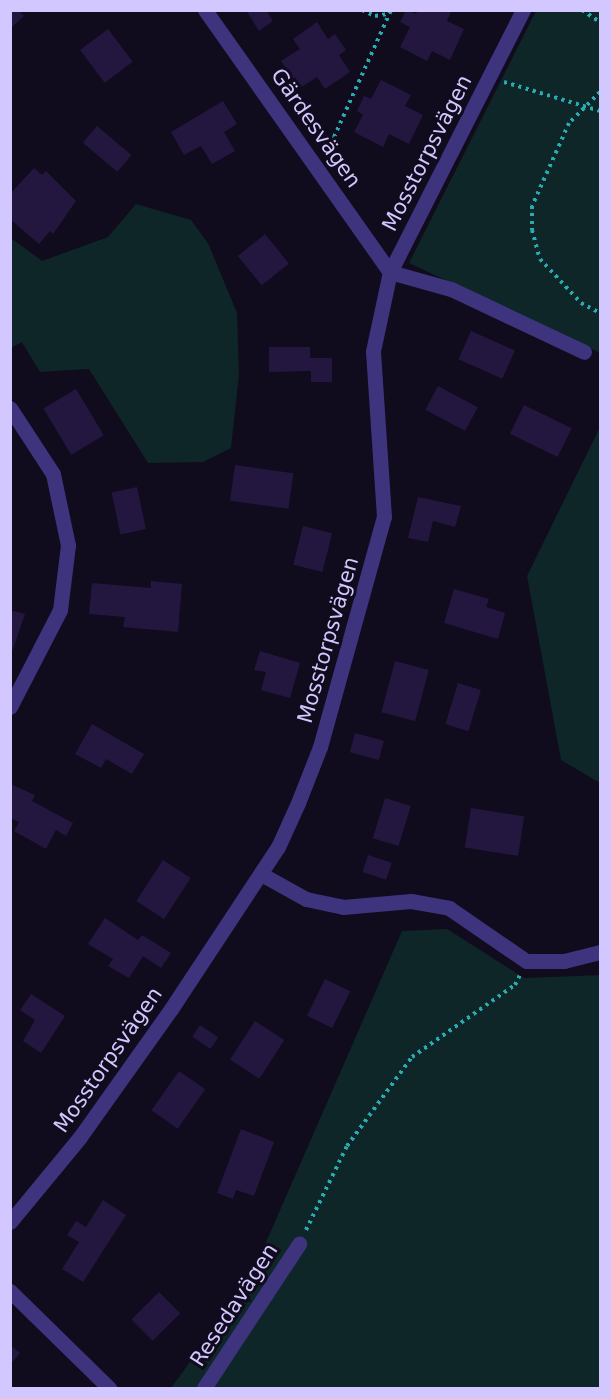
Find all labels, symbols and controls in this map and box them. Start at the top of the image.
street label: Gärdesvägen [266,64,366,192]
street label: Mosstorpsvägen [377,71,477,235]
street label: Mosstorpsvägen [292,554,364,726]
street label: Mosstorpsvägen [48,982,168,1138]
street label: Resedavägen [185,1239,283,1371]

